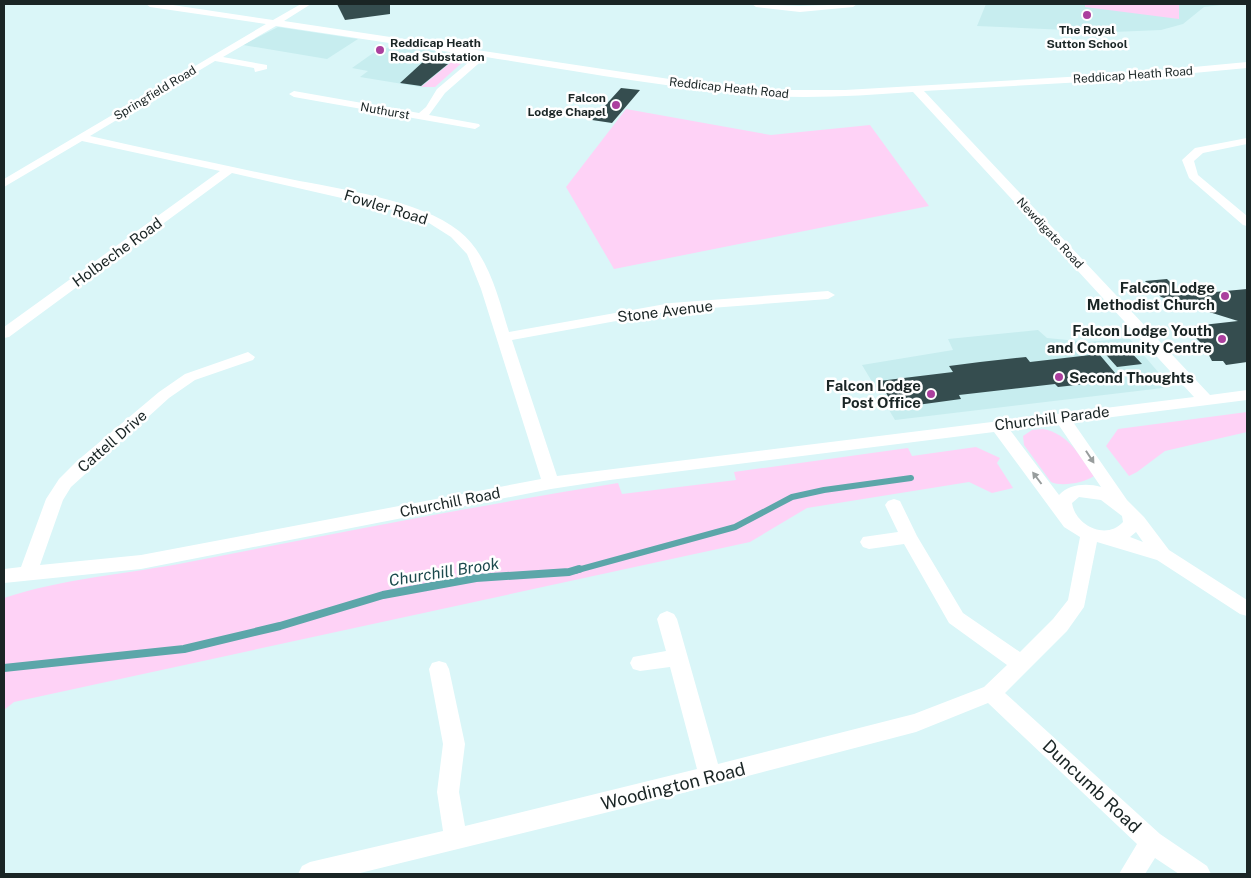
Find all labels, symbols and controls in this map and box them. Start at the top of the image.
marker: The Royal Sutton School [1081,9,1093,21]
place label: The Royal Sutton School [1046,23,1128,51]
place label: Reddicap Heath Road Substation [390,36,485,64]
marker: Reddicap Heath Road Substation [374,44,386,56]
street label: Springfield Road [111,63,199,123]
street label: Reddicap Heath Road [1073,64,1193,86]
street label: Reddicap Heath Road [668,75,790,101]
place label: Falcon Lodge Chapel [527,91,606,119]
marker: Falcon Lodge Chapel [610,99,622,111]
street label: Nuthurst [359,100,411,122]
street label: Fowler Road [342,186,430,228]
street label: Newdigate Road [1014,195,1086,271]
street label: Holbeche Road [69,214,165,290]
place label: Falcon Lodge Methodist Church [1087,279,1215,313]
marker: Falcon Lodge Methodist Church [1219,290,1231,302]
street label: Stone Avenue [616,297,714,325]
place label: Falcon Lodge Youth and Community Centre [1047,322,1212,356]
marker: Falcon Lodge Youth and Community Centre [1216,333,1228,345]
place label: Second Thoughts [1069,369,1194,386]
marker: Second Thoughts [1053,371,1065,383]
place label: Falcon Lodge Post Office [826,377,921,411]
marker: Falcon Lodge Post Office [925,388,937,400]
street label: Churchill Parade [994,403,1110,433]
street label: Cattell Drive [74,406,150,476]
one-way arrow [1085,450,1095,463]
one-way arrow [1031,472,1042,485]
street label: Churchill Road [398,484,502,520]
water label: Churchill Brook [387,554,501,590]
street label: Duncumb Road [1038,735,1146,837]
street label: Woodington Road [599,758,747,814]

